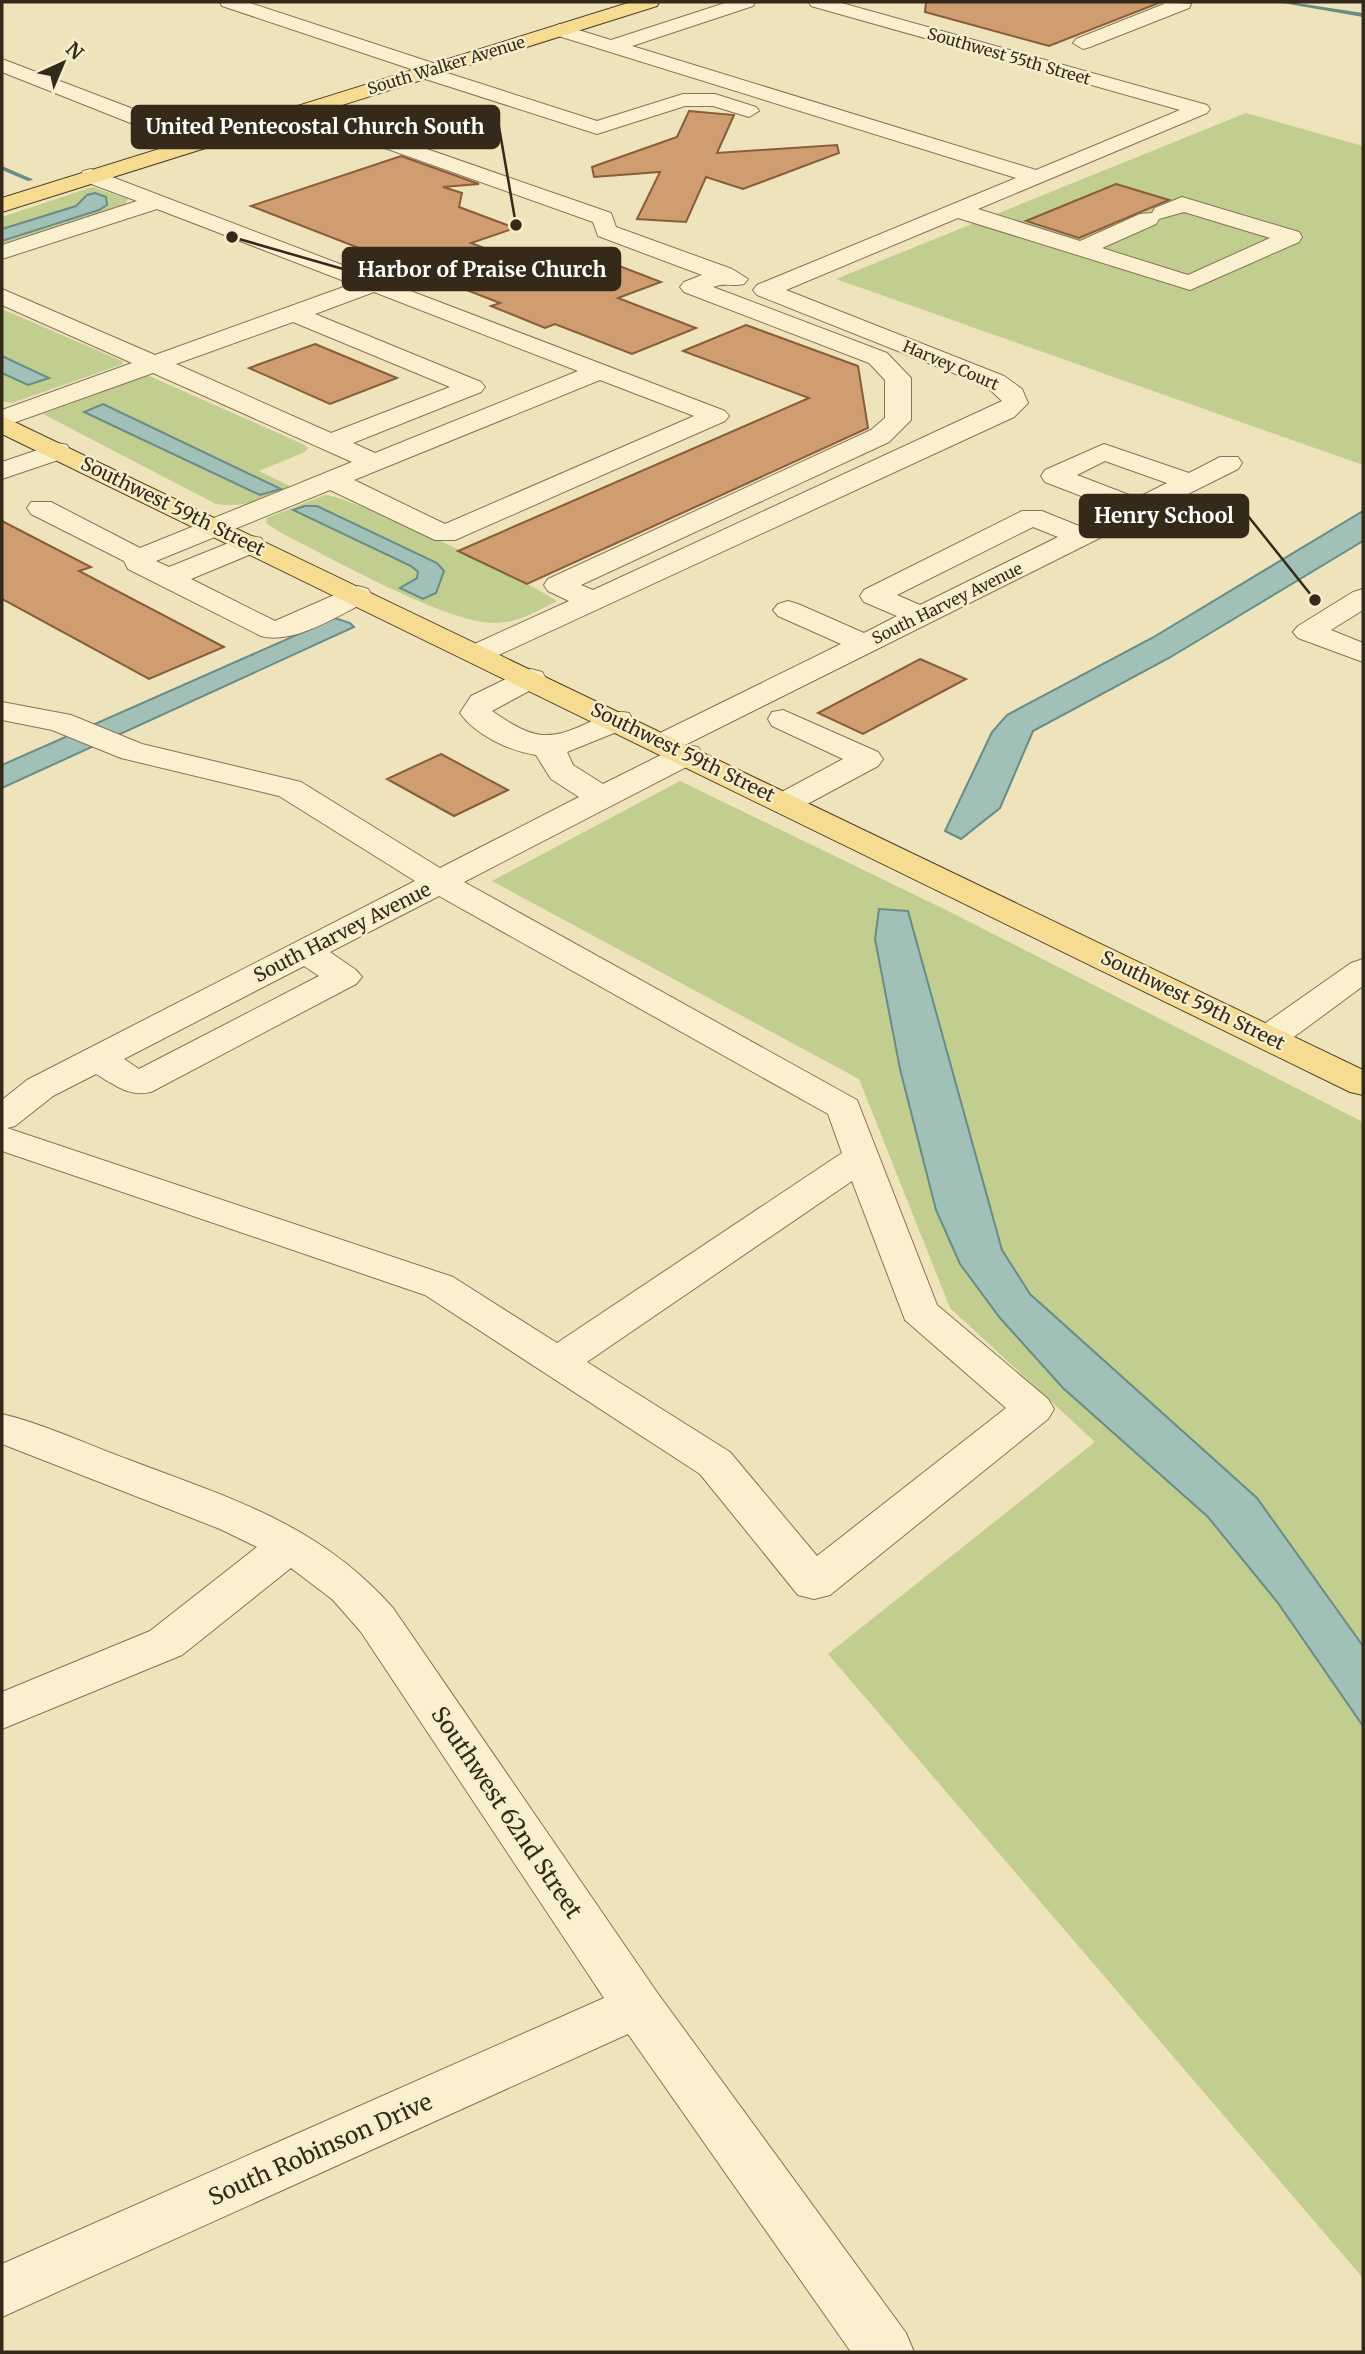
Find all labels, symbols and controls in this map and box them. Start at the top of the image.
street label: Southwest 55th Street [925,23,1094,89]
north arrow [28,28,98,98]
street label: South Walker Avenue [365,32,527,98]
text: N [61,37,89,65]
callout: United Pentecostal Church South [132,106,499,148]
text: United Pentecostal Church South [145,113,485,140]
callout: Harbor of Praise Church [343,248,620,290]
text: Harbor of Praise Church [358,256,606,283]
street label: Harvey Court [900,336,1003,394]
street label: Southwest 59th Street [77,451,269,561]
callout: Henry School [1080,495,1248,537]
text: Henry School [1094,502,1234,529]
street label: South Harvey Avenue [869,558,1025,648]
street label: Southwest 59th Street [587,697,779,807]
street label: South Harvey Avenue [249,877,435,987]
street label: Southwest 59th Street [1097,945,1289,1055]
street label: Southwest 62nd Street [425,1701,589,1923]
street label: South Robinson Drive [204,2087,436,2211]

